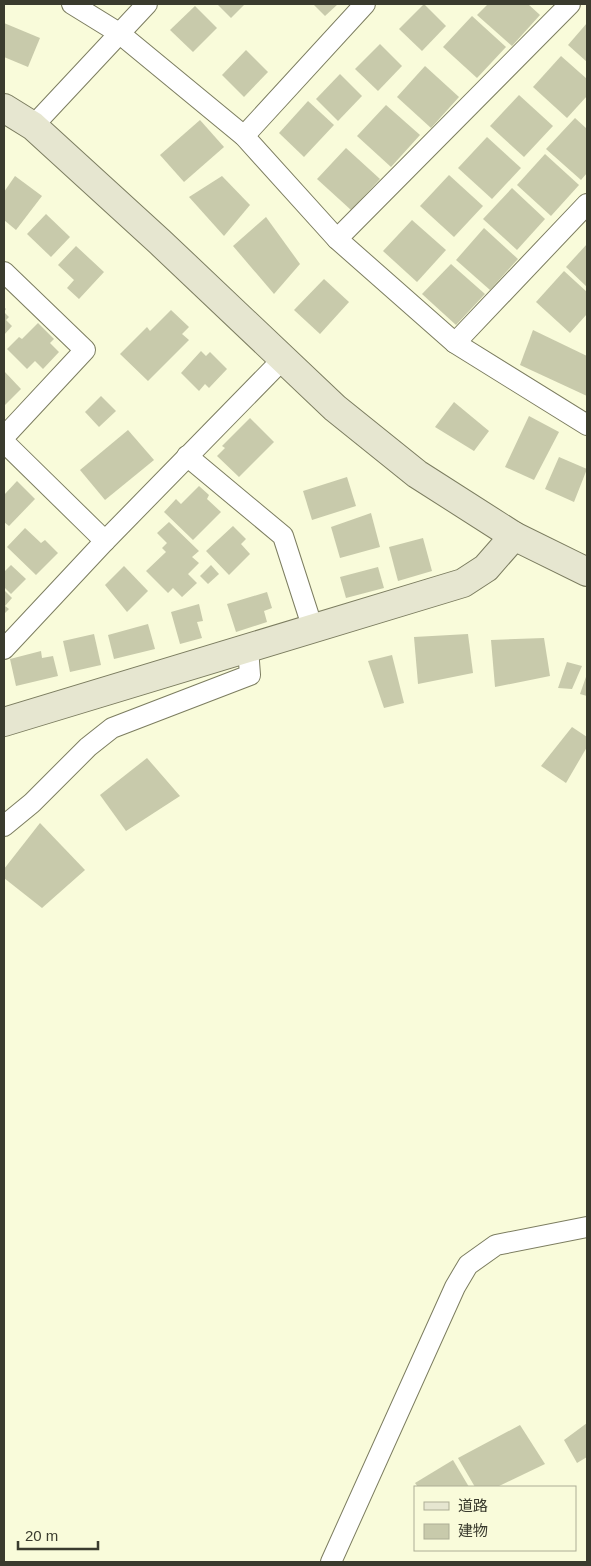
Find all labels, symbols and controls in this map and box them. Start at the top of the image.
legend [414,1486,576,1551]
text: 道路 [458,1497,488,1514]
scale bar [18,1518,98,1550]
text: 建物 [458,1522,488,1539]
text: 20 m [25,1527,58,1544]

